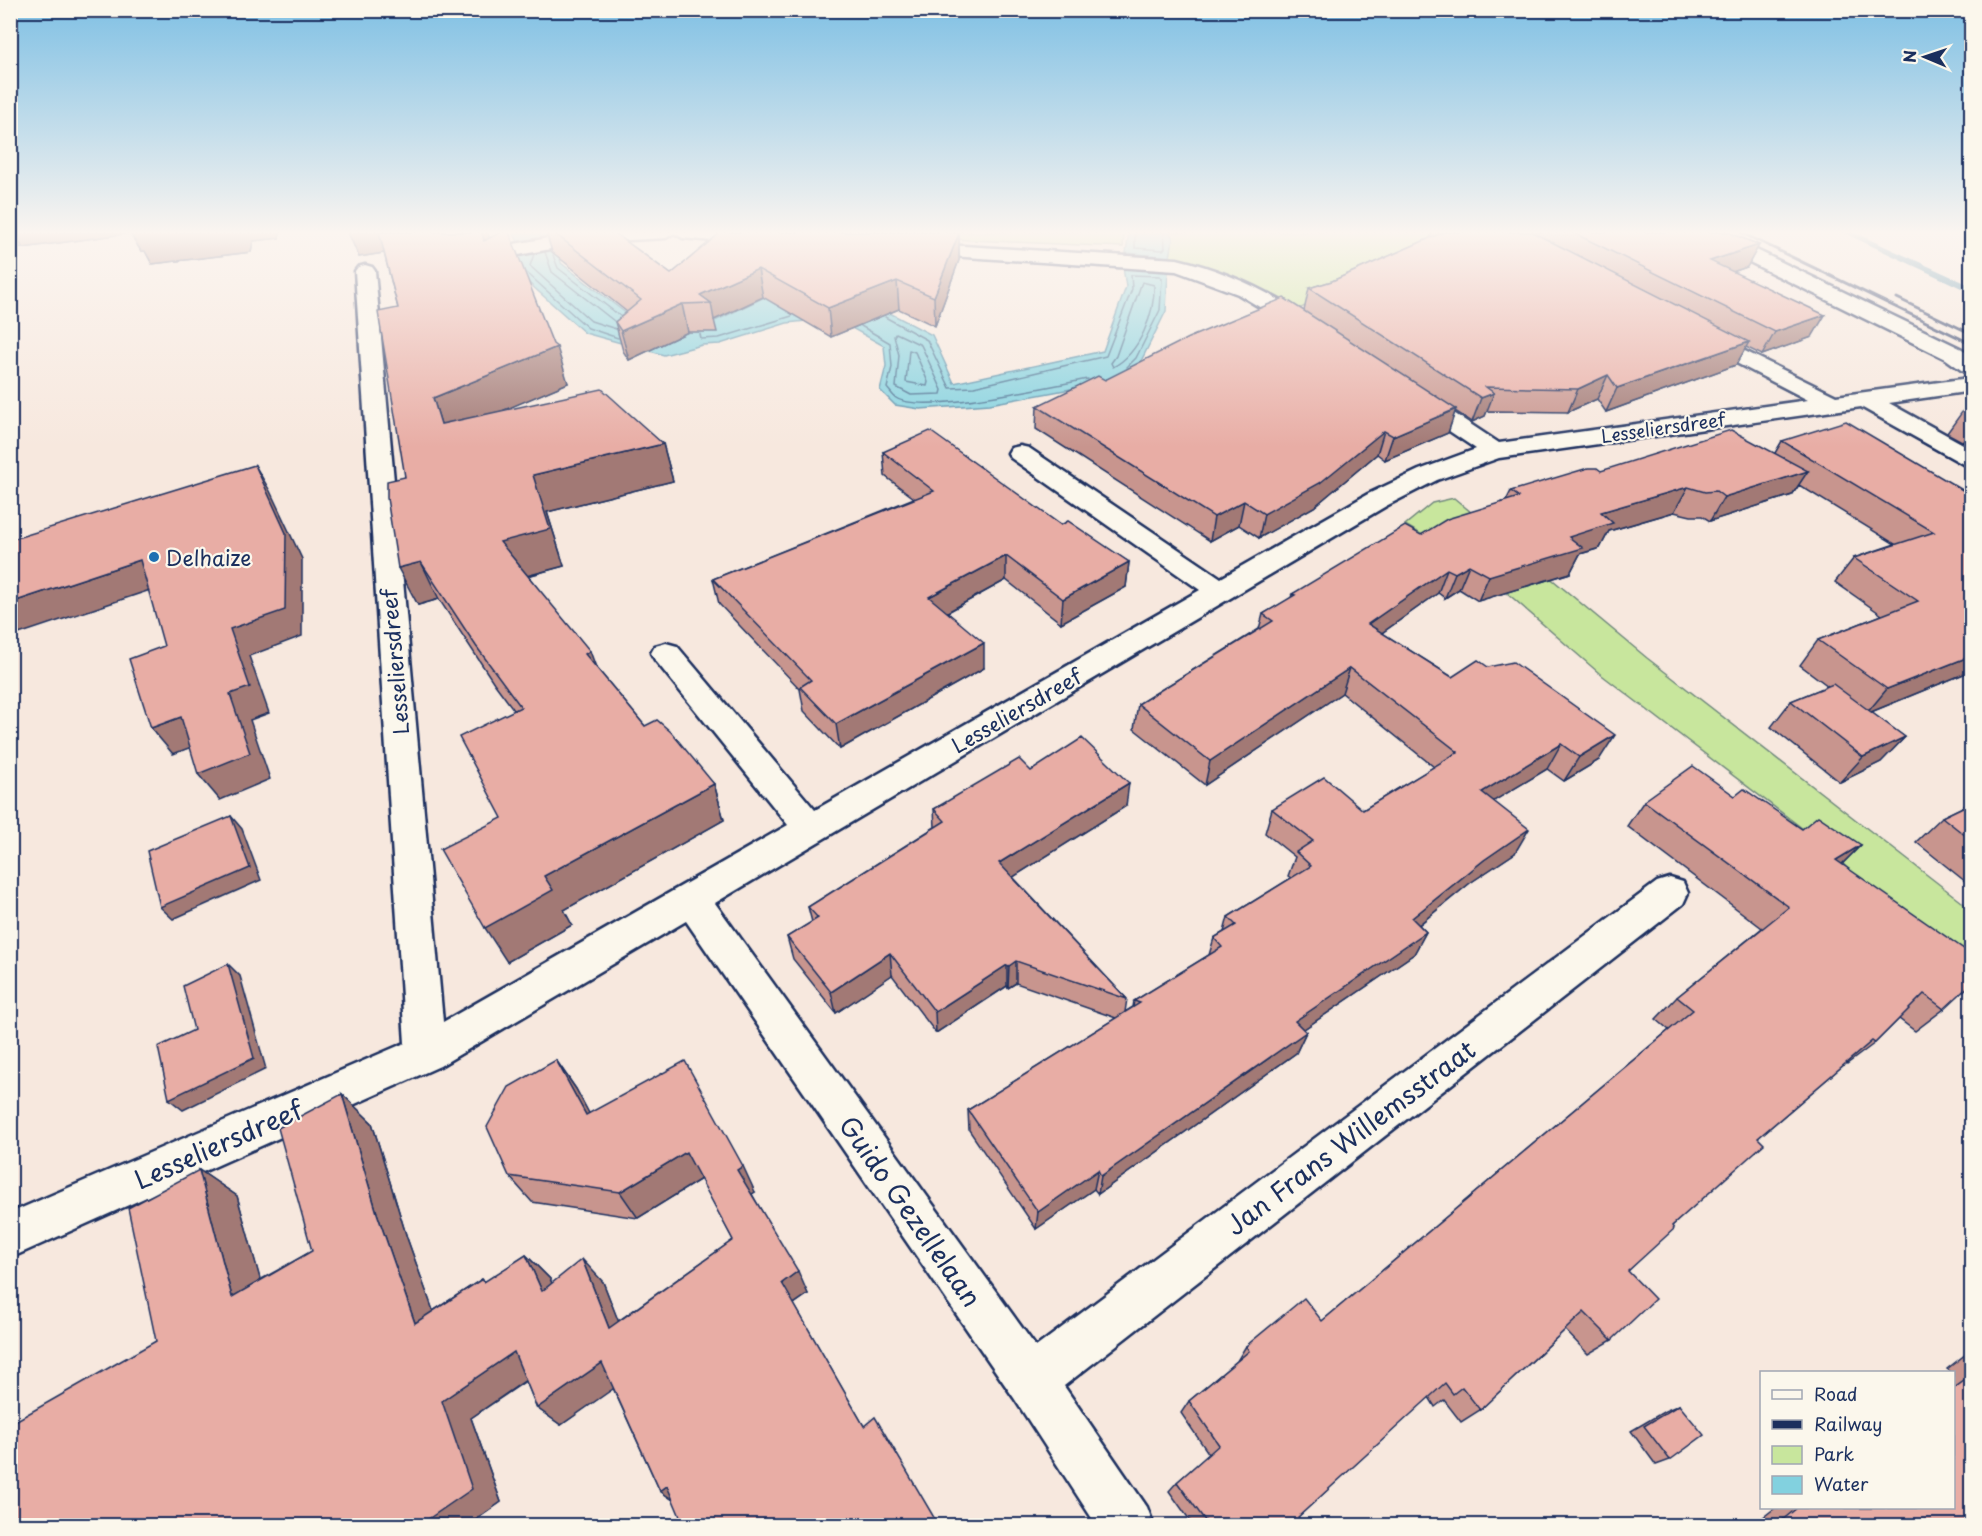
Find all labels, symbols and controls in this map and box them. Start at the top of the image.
north arrow [1895,27,1955,87]
text: N [1897,50,1921,63]
street label: Lesseliersdreef [1599,405,1728,449]
place label: Delhaize [166,541,251,573]
marker: Delhaize [147,550,161,564]
street label: Lesseliersdreef [372,586,416,736]
street label: Lesseliersdreef [945,659,1088,760]
street label: Jan Frans Willemsstraat [1217,1030,1483,1244]
street label: Lesseliersdreef [127,1088,311,1199]
street label: Guido Gezellelaan [830,1108,992,1314]
legend [1760,1371,1955,1509]
text: Road [1814,1380,1858,1407]
text: Railway [1814,1410,1882,1437]
text: Park [1814,1440,1854,1467]
text: Water [1814,1470,1869,1497]

